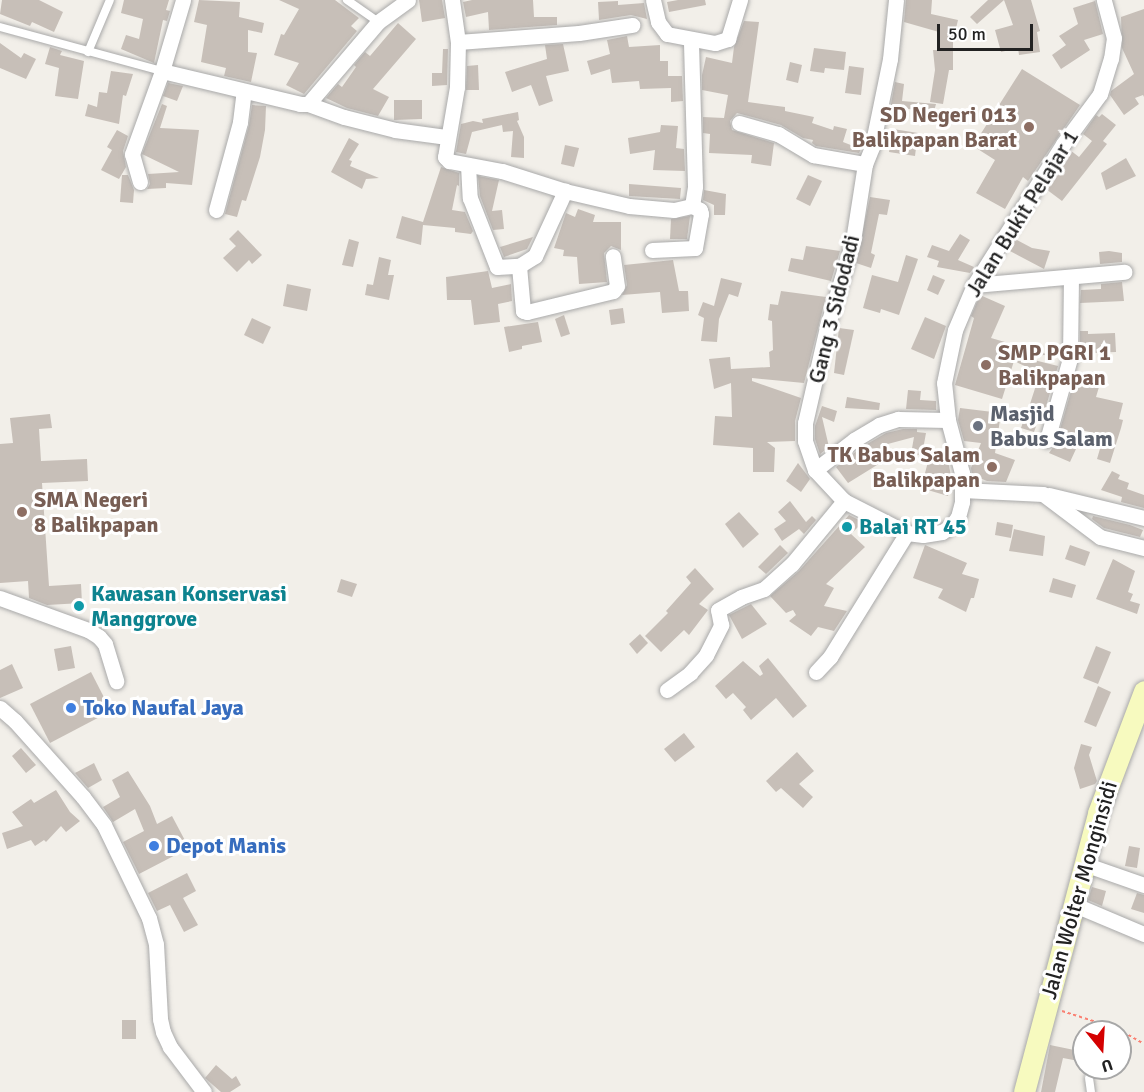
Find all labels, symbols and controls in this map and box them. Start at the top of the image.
scale bar [940,12,1036,50]
text: 50 m [948,23,986,45]
place label: SD Negeri 013 Balikpapan Barat [852,101,1017,152]
marker: SD Negeri 013 Balikpapan Barat [1022,120,1036,134]
street label: Jalan Bukit Pelajar 1 [960,124,1084,302]
street label: Gang 3 Sidodadi [803,232,865,386]
place label: SMP PGRI 1 Balikpapan [998,339,1111,390]
marker: SMP PGRI 1 Balikpapan [979,358,993,372]
place label: Masjid Babus Salam [990,400,1113,452]
marker: Masjid Babus Salam [971,419,985,433]
place label: TK Babus Salam Balikpapan [827,441,980,493]
marker: TK Babus Salam Balikpapan [985,460,999,474]
place label: SMA Negeri 8 Balikpapan [34,486,158,538]
marker: SMA Negeri 8 Balikpapan [15,505,29,519]
place label: Balai RT 45 [859,514,967,540]
marker: Balai RT 45 [840,520,854,534]
place label: Kawasan Konservasi Manggrove [91,580,287,632]
marker: Kawasan Konservasi Manggrove [72,599,86,613]
place label: Toko Naufal Jaya [83,695,244,721]
marker: Toko Naufal Jaya [64,701,78,715]
street label: Jalan Wolter Monginsidi [1035,778,1123,1002]
place label: Depot Manis [166,833,286,859]
marker: Depot Manis [147,839,161,853]
north arrow [1072,1020,1132,1080]
text: U [1099,1054,1115,1076]

